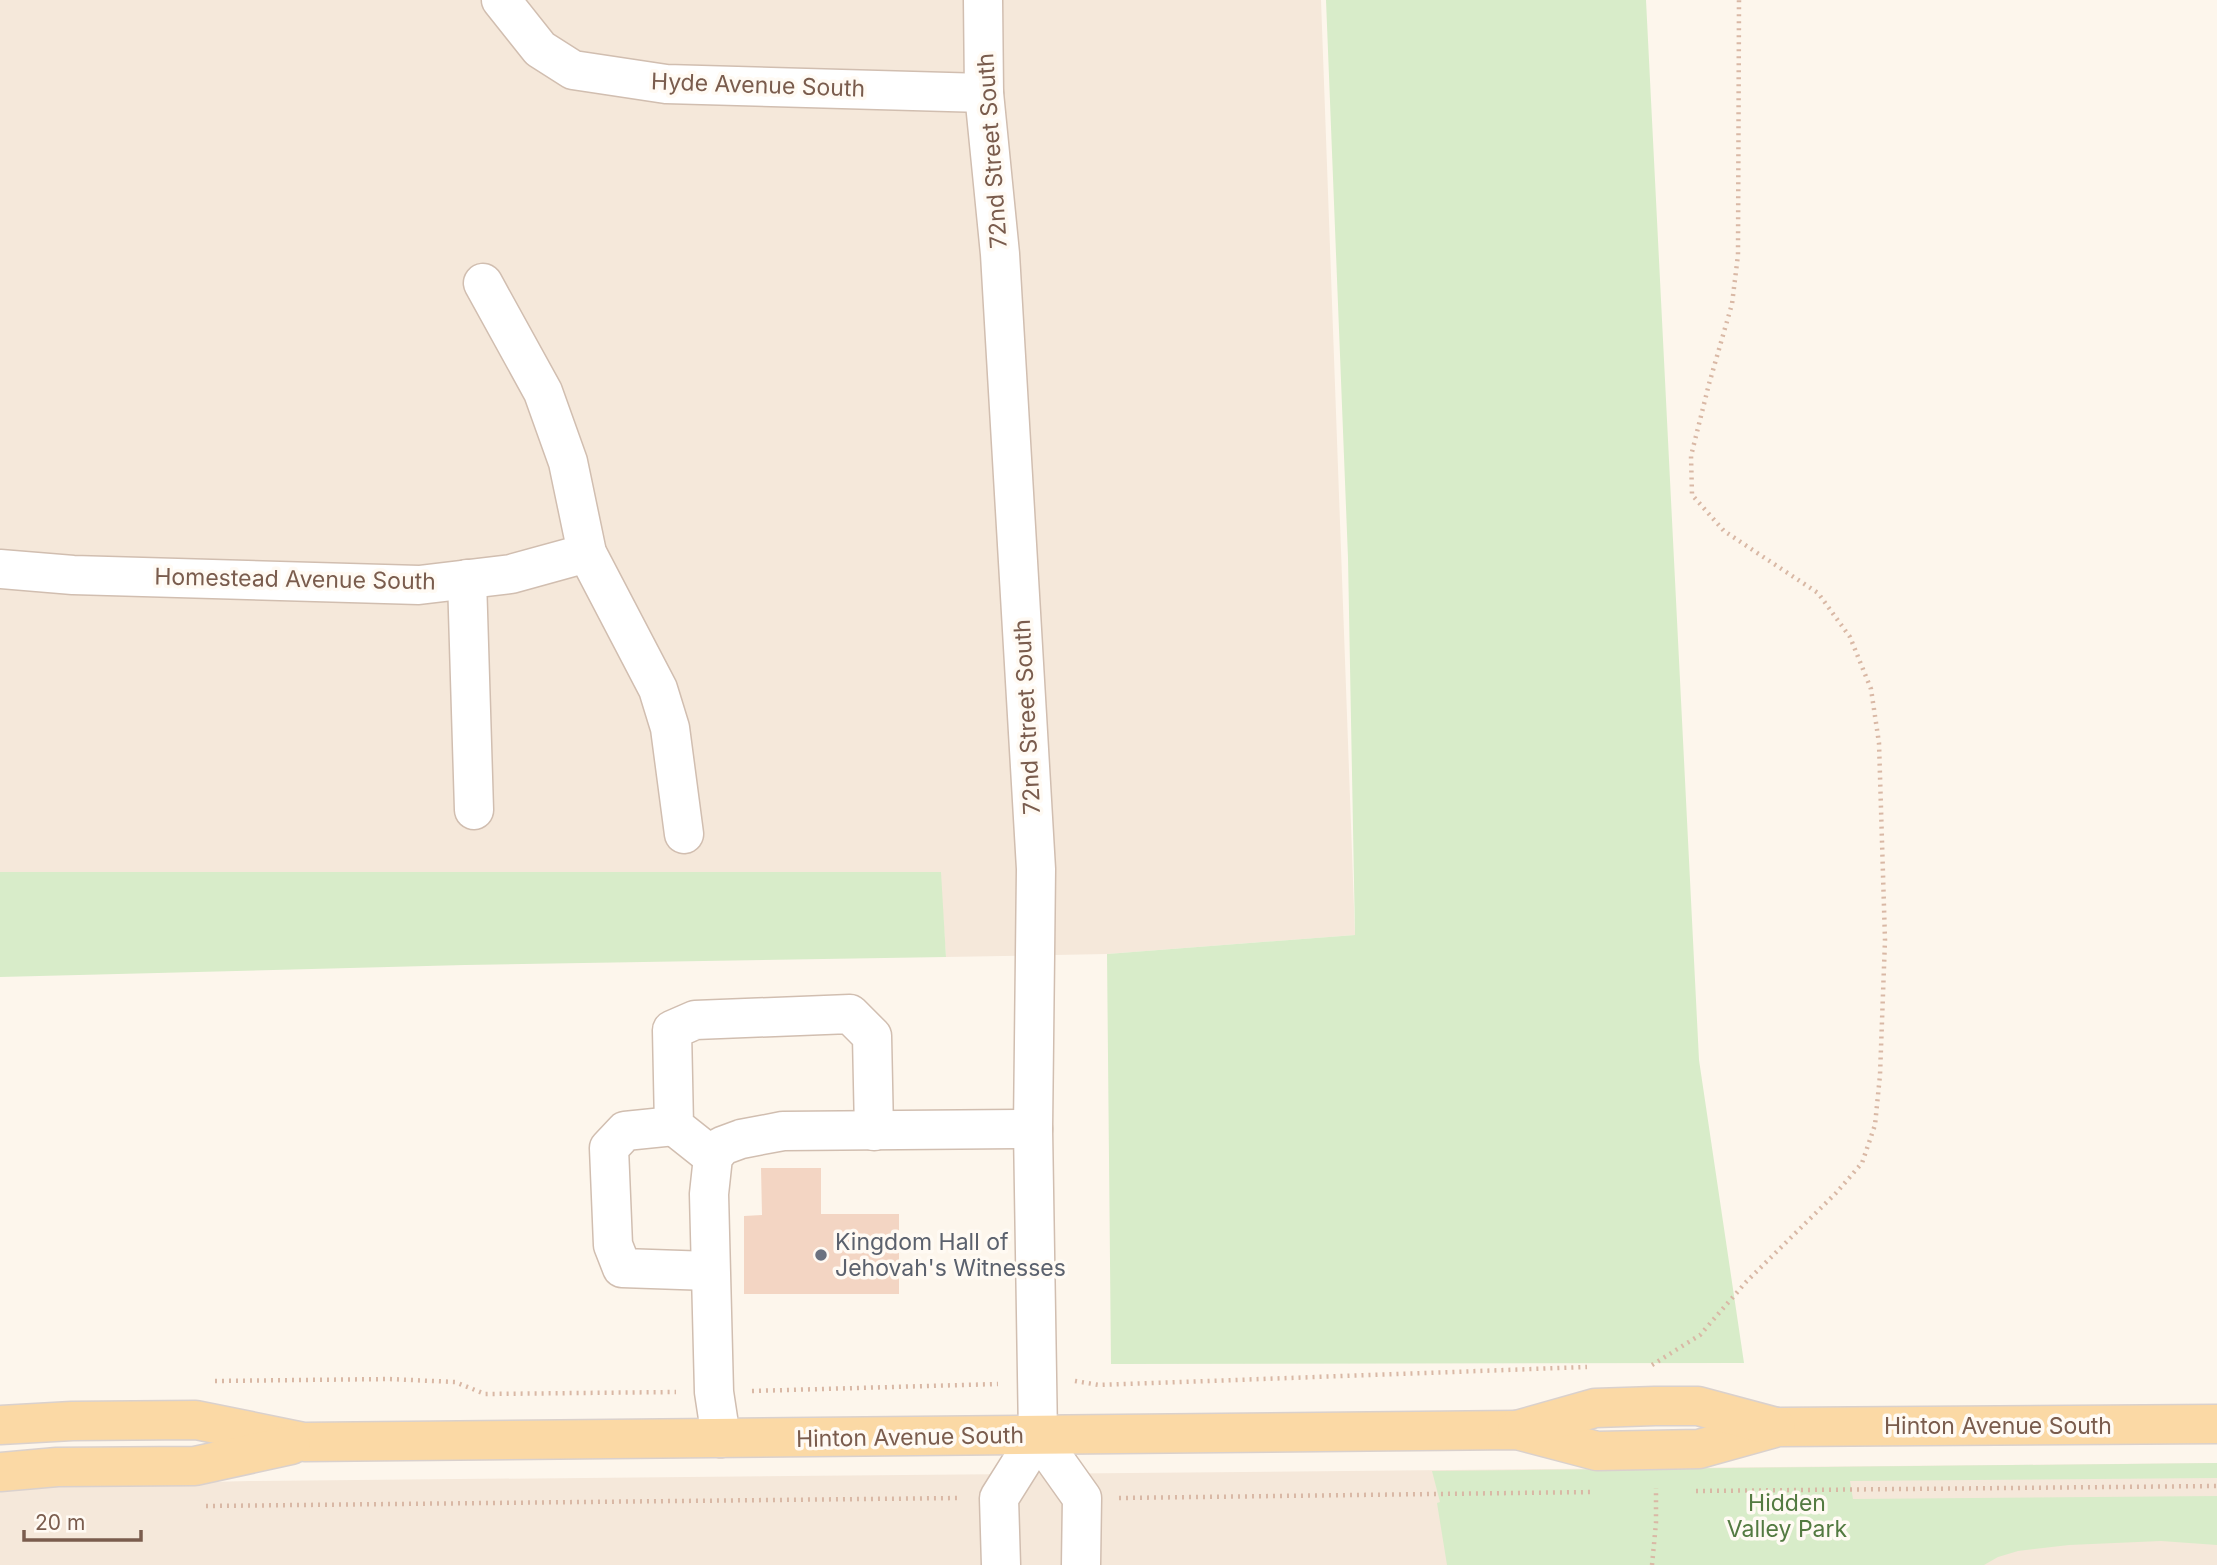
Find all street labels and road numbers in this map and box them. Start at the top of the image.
street label: 72nd Street South [971,52,1013,250]
street label: Hyde Avenue South [650,67,866,103]
street label: Homestead Avenue South [154,563,436,595]
street label: 72nd Street South [1008,618,1046,816]
street label: Hinton Avenue South [1884,1412,2112,1440]
street label: Hinton Avenue South [796,1421,1024,1453]

